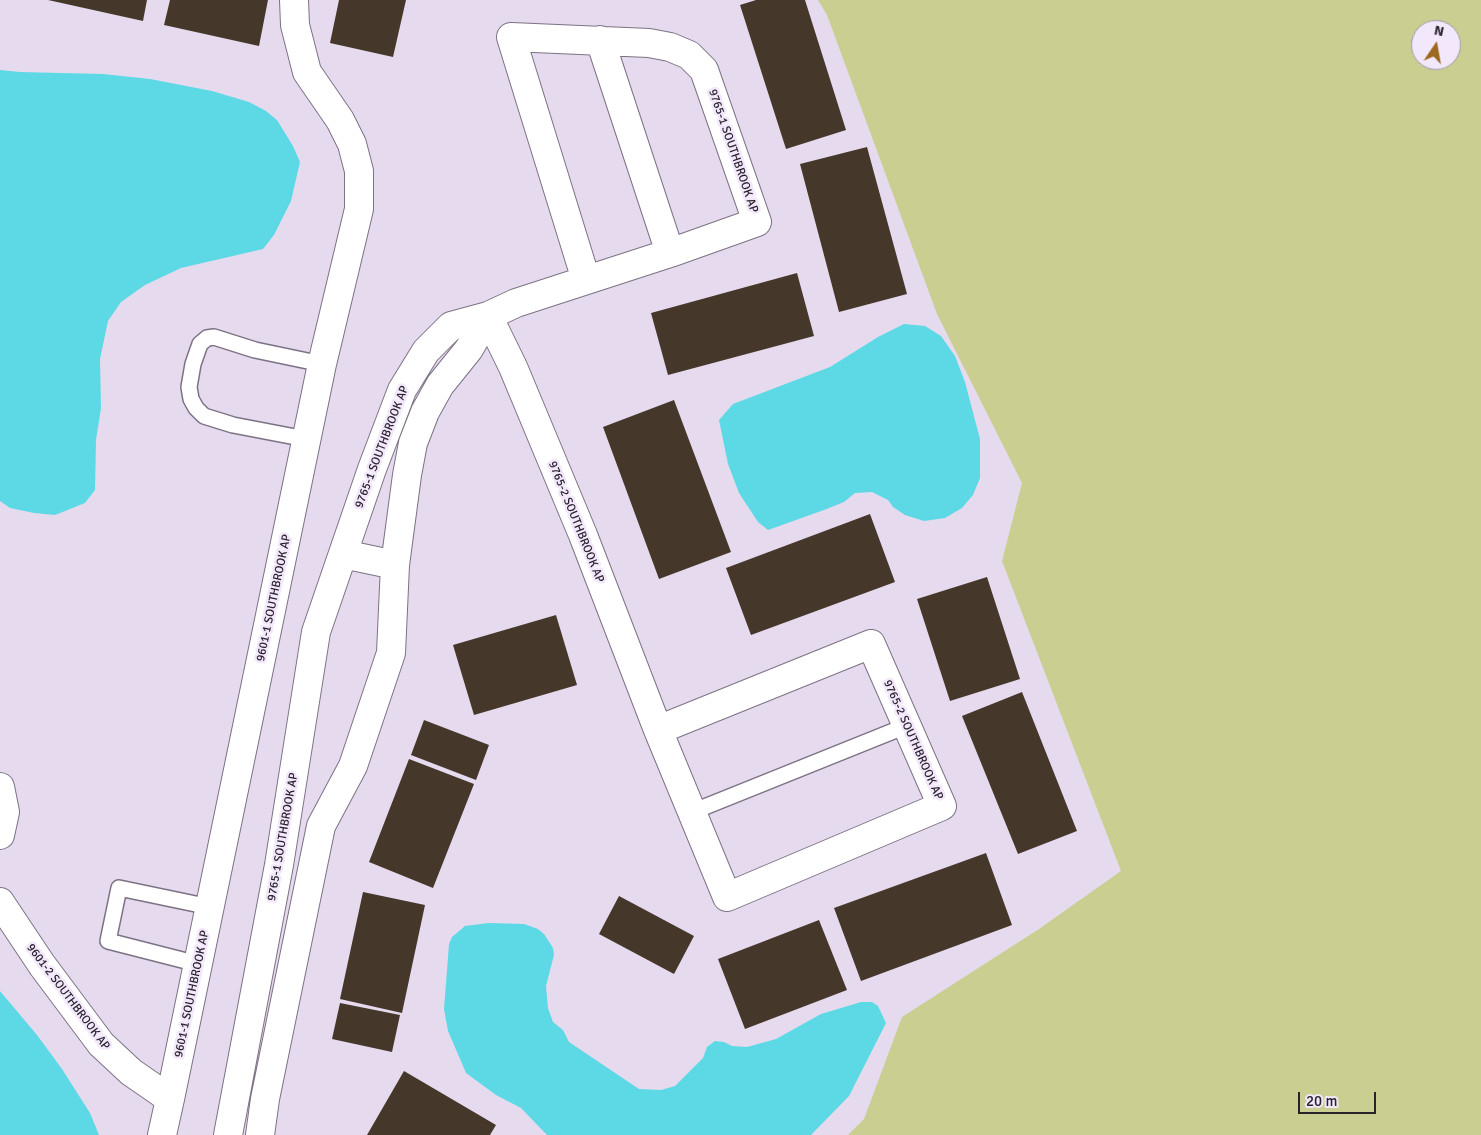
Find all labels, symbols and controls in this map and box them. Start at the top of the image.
north arrow [1411,20,1461,70]
text: N [1432,21,1446,40]
street label: 9765-1 SOUTHBROOK AP [705,87,761,215]
street label: 9765-1 SOUTHBROOK AP [352,384,412,510]
street label: 9765-2 SOUTHBROOK AP [545,459,607,585]
street label: 9601-1 SOUTHBROOK AP [254,533,294,663]
street label: 9765-2 SOUTHBROOK AP [880,678,946,802]
street label: 9765-1 SOUTHBROOK AP [265,772,301,902]
street label: 9601-1 SOUTHBROOK AP [172,929,212,1059]
street label: 9601-2 SOUTHBROOK AP [23,941,113,1053]
scale bar [1301,1082,1378,1114]
text: 20 m [1306,1092,1337,1110]

